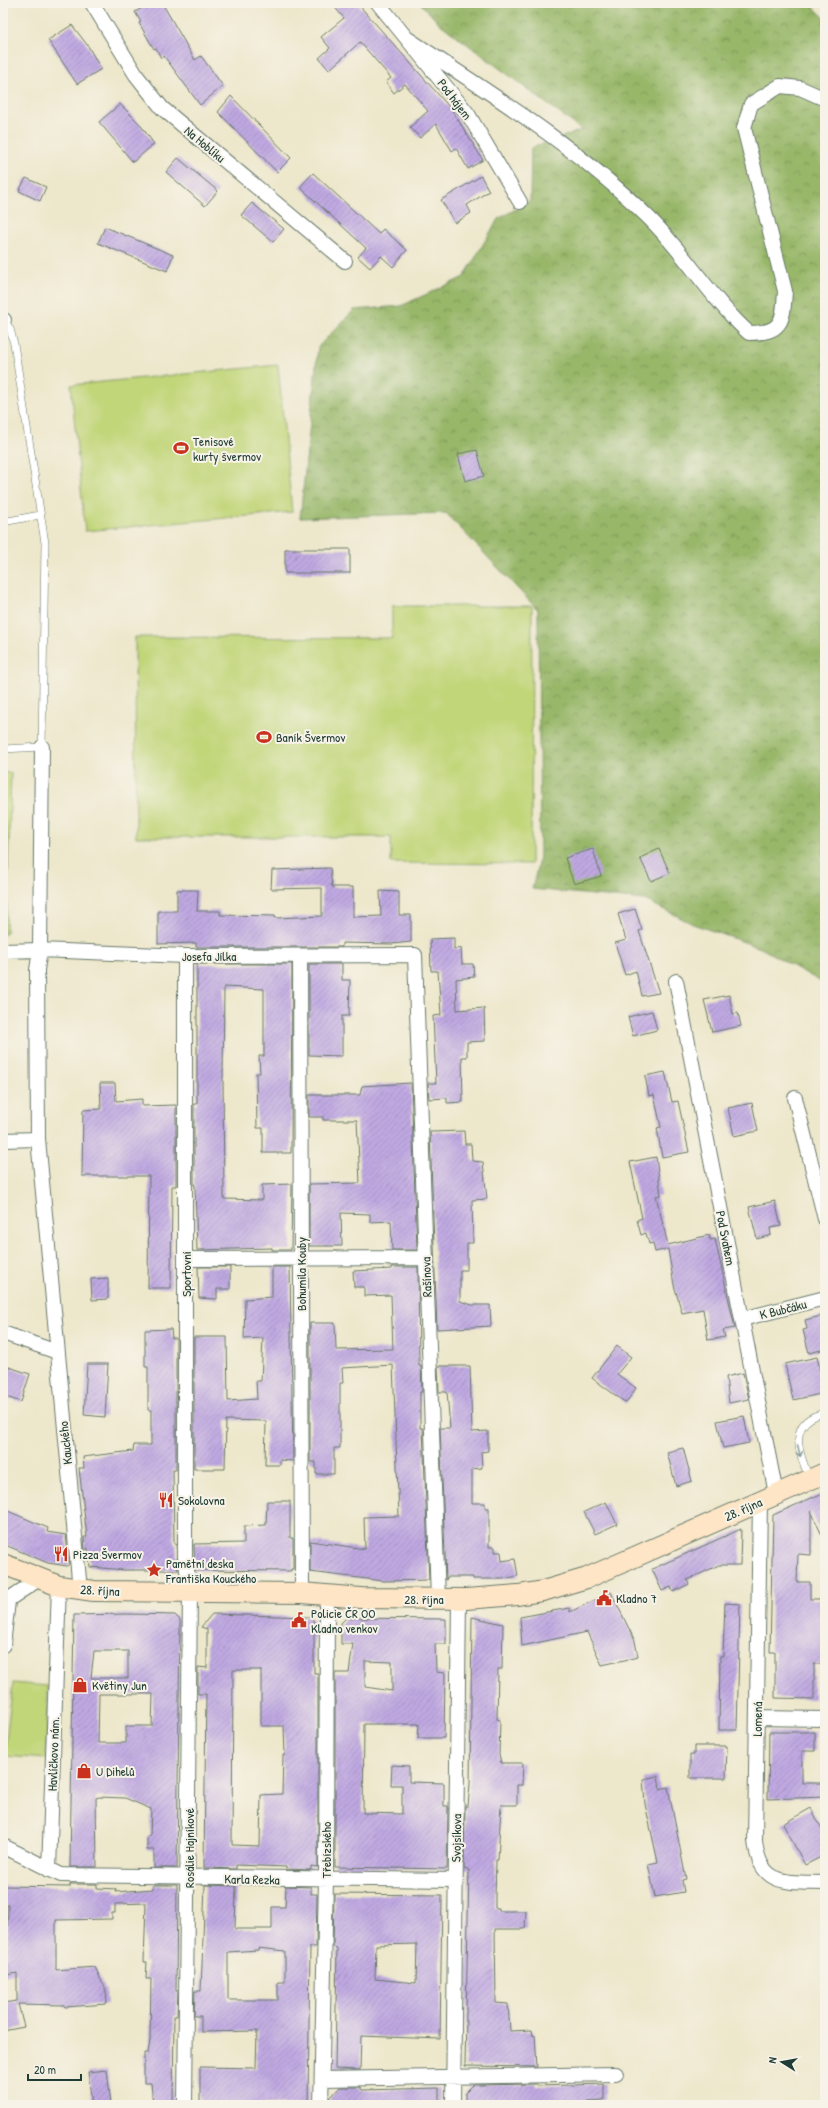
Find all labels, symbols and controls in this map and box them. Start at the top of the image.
street label: Pod hájem [434,75,476,123]
street label: Na Hoblíku [181,121,229,167]
place label: Tenisové kurty švermov [193,432,262,465]
sports icon: Tenisové kurty švermov [172,439,190,457]
sports icon: Baník Švermov [255,728,273,746]
place label: Baník Švermov [276,728,346,746]
street label: Josefa Jílka [182,947,236,965]
street label: Pod Svahem [712,1209,740,1267]
street label: Bohumila Kouby [292,1237,310,1311]
street label: Sportovní [177,1251,195,1297]
street label: Rašínova [416,1257,436,1297]
street label: K Bubčáku [758,1295,808,1323]
street label: Kauckého [54,1420,76,1466]
one-way arrow [796,1444,804,1457]
restaurant icon: Sokolovna [157,1491,175,1509]
place label: Sokolovna [178,1491,225,1509]
street label: 28. října [721,1493,765,1525]
restaurant icon: Pizza Švermov [52,1545,70,1563]
place label: Pizza Švermov [73,1545,143,1563]
place label: Pamětní deska Františka Kouckého [165,1554,256,1587]
place icon: Pamětní deska Františka Kouckého [145,1561,163,1579]
street label: 28. října [80,1580,120,1600]
public building icon: Kladno 7 [595,1589,613,1607]
place label: Kladno 7 [616,1589,657,1607]
street label: 28. října [404,1590,444,1608]
place label: Policie ČR OO Kladno venkov [311,1604,378,1637]
public building icon: Policie ČR OO Kladno venkov [290,1611,308,1629]
shop icon: Květiny Jun [71,1676,89,1694]
place label: Květiny Jun [92,1676,147,1694]
street label: Lomená [748,1701,766,1737]
street label: Havlíčkovo nám. [43,1716,63,1792]
shop icon: U Dihelů [75,1762,93,1780]
place label: U Dihelů [96,1762,135,1780]
street label: Rosálie Hajníkové [180,1808,198,1888]
street label: Svojsíkova [447,1814,465,1862]
street label: Třebízského [317,1822,335,1878]
street label: Karla Rezka [224,1870,280,1888]
north arrow [762,2042,802,2082]
scale bar [28,2056,81,2082]
text: N [765,2056,780,2064]
text: 20 m [34,2061,56,2078]

